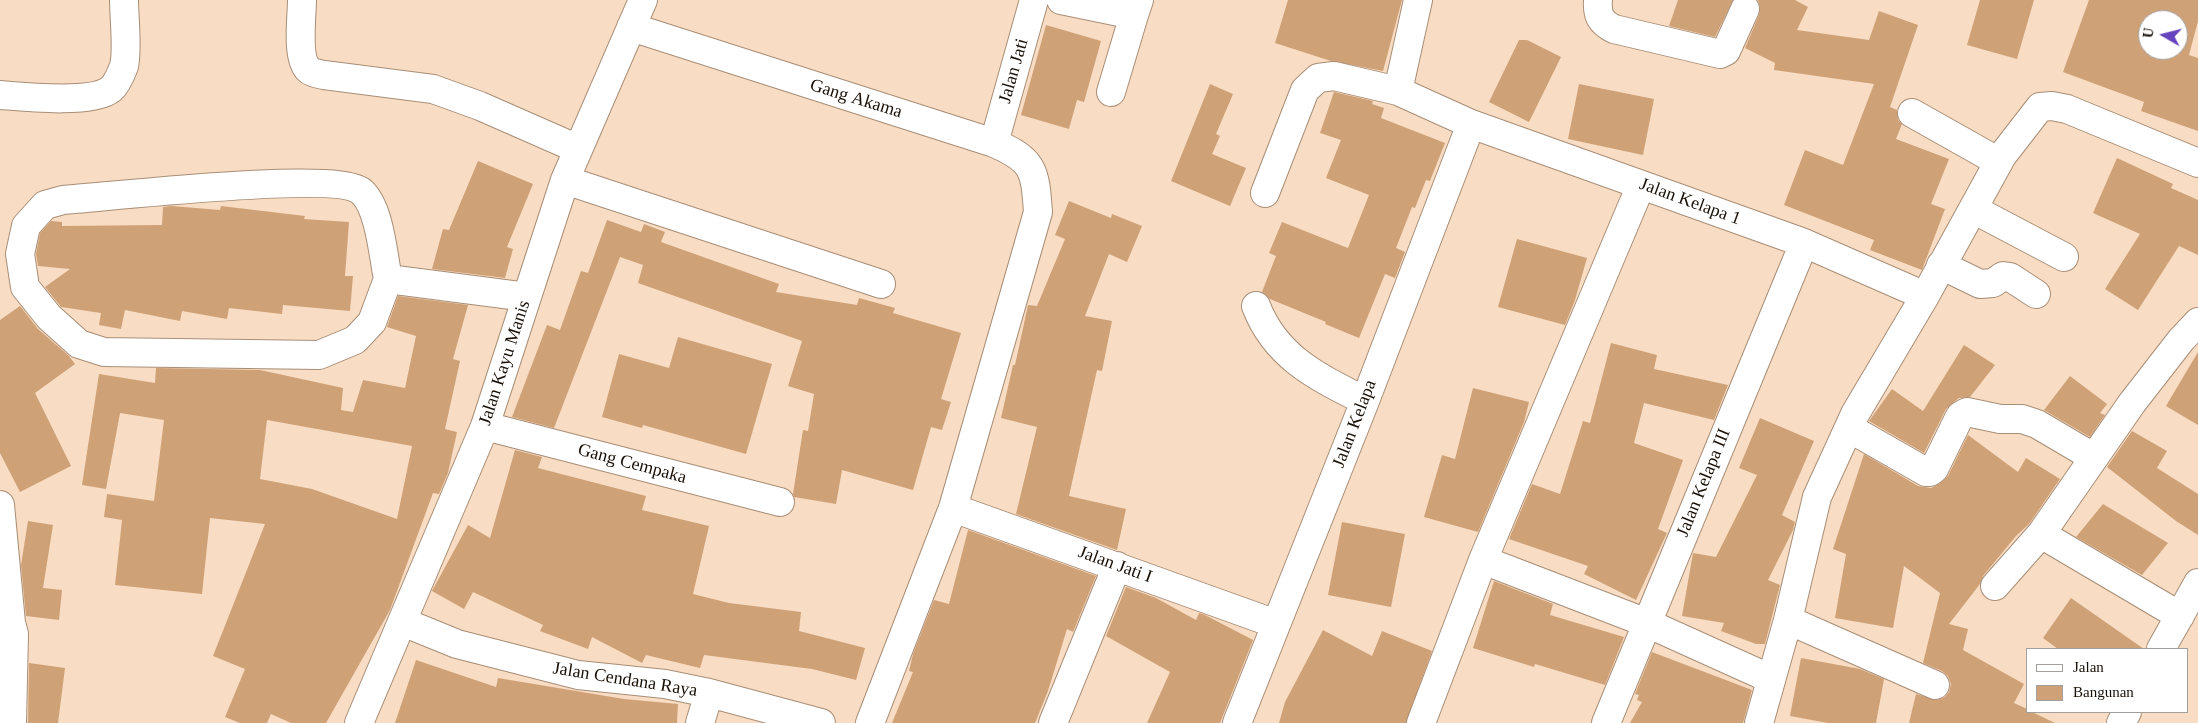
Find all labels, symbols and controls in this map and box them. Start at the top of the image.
north arrow [2138,10,2188,60]
text: U [2141,27,2157,39]
street label: Jalan Jati [994,36,1034,106]
street label: Gang Akama [807,75,905,123]
street label: Jalan Kelapa 1 [1637,174,1743,230]
street label: Jalan Kayu Manis [475,298,535,428]
street label: Jalan Kelapa [1328,377,1382,471]
street label: Jalan Kelapa III [1672,426,1736,540]
street label: Gang Cempaka [575,439,689,489]
street label: Jalan Jati I [1075,542,1155,588]
legend [2026,648,2188,713]
street label: Jalan Cendana Raya [551,658,699,702]
text: Jalan [2073,659,2104,675]
text: Bangunan [2073,684,2134,700]

